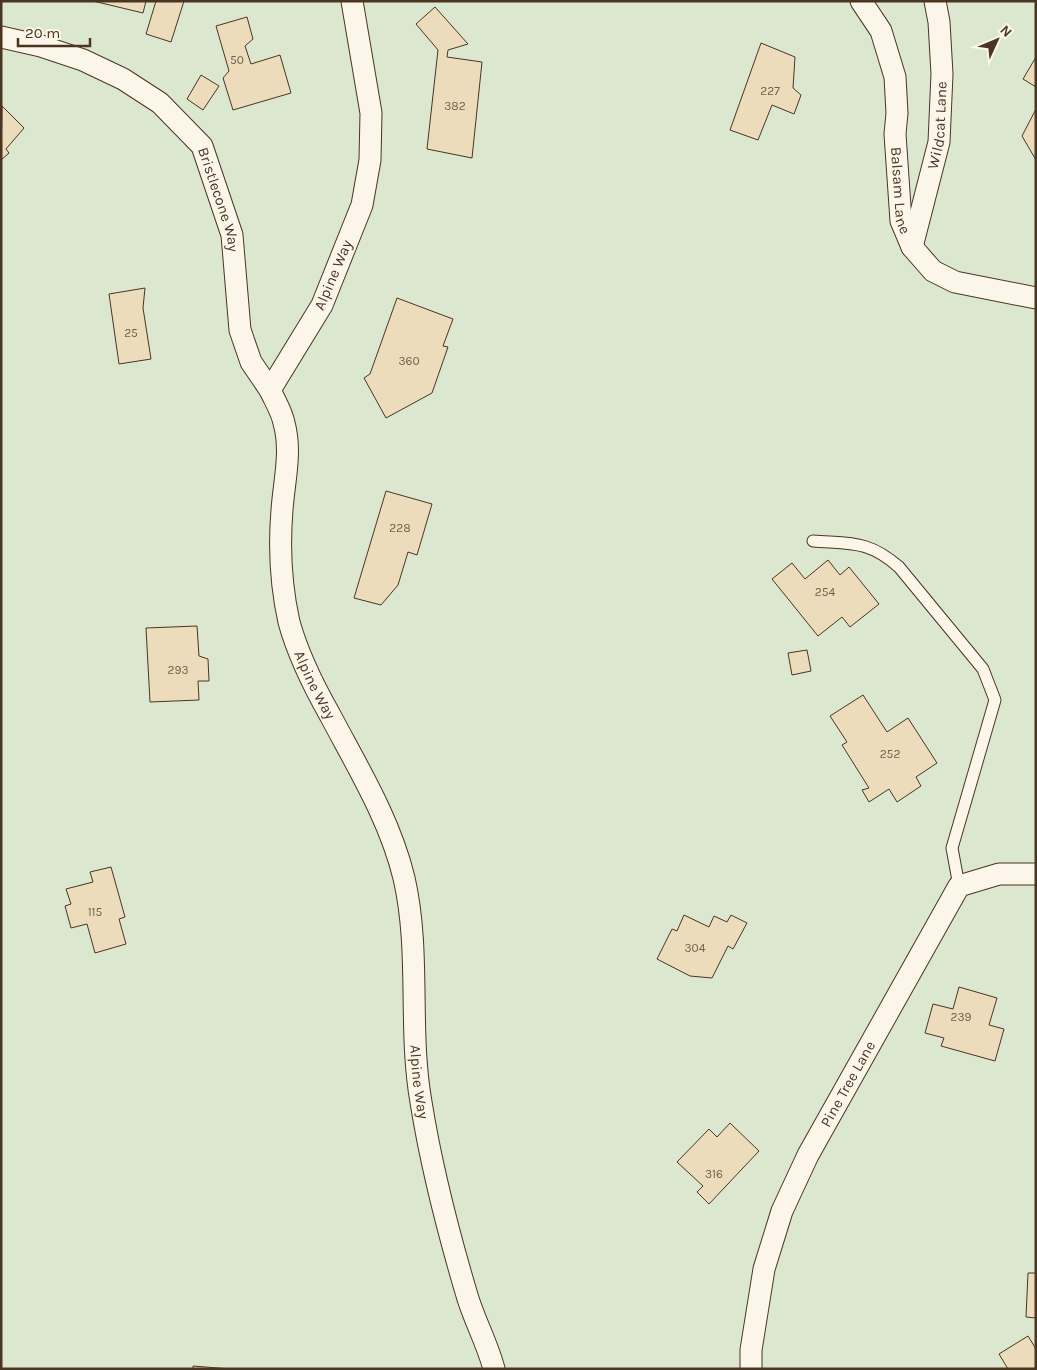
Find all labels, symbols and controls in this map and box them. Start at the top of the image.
scale bar [18,15,90,47]
north arrow [972,15,1022,65]
text: N [996,22,1016,41]
text: 20 m [25,24,60,42]
house number: 50 [230,53,244,67]
street label: Wildcat Lane [923,81,951,171]
house number: 227 [760,84,780,98]
house number: 382 [444,99,466,113]
street label: Bristlecone Way [194,145,242,253]
street label: Balsam Lane [887,146,914,237]
street label: Alpine Way [310,237,356,313]
house number: 25 [124,326,138,340]
house number: 360 [398,354,420,368]
house number: 228 [389,521,411,535]
house number: 254 [815,585,836,599]
street label: Alpine Way [290,648,340,722]
house number: 293 [167,663,189,677]
house number: 252 [880,747,900,761]
house number: 115 [88,905,103,919]
house number: 304 [685,941,706,955]
house number: 239 [950,1010,972,1024]
street label: Pine Tree Lane [817,1038,879,1130]
street label: Alpine Way [406,1044,433,1120]
house number: 316 [705,1167,723,1181]

